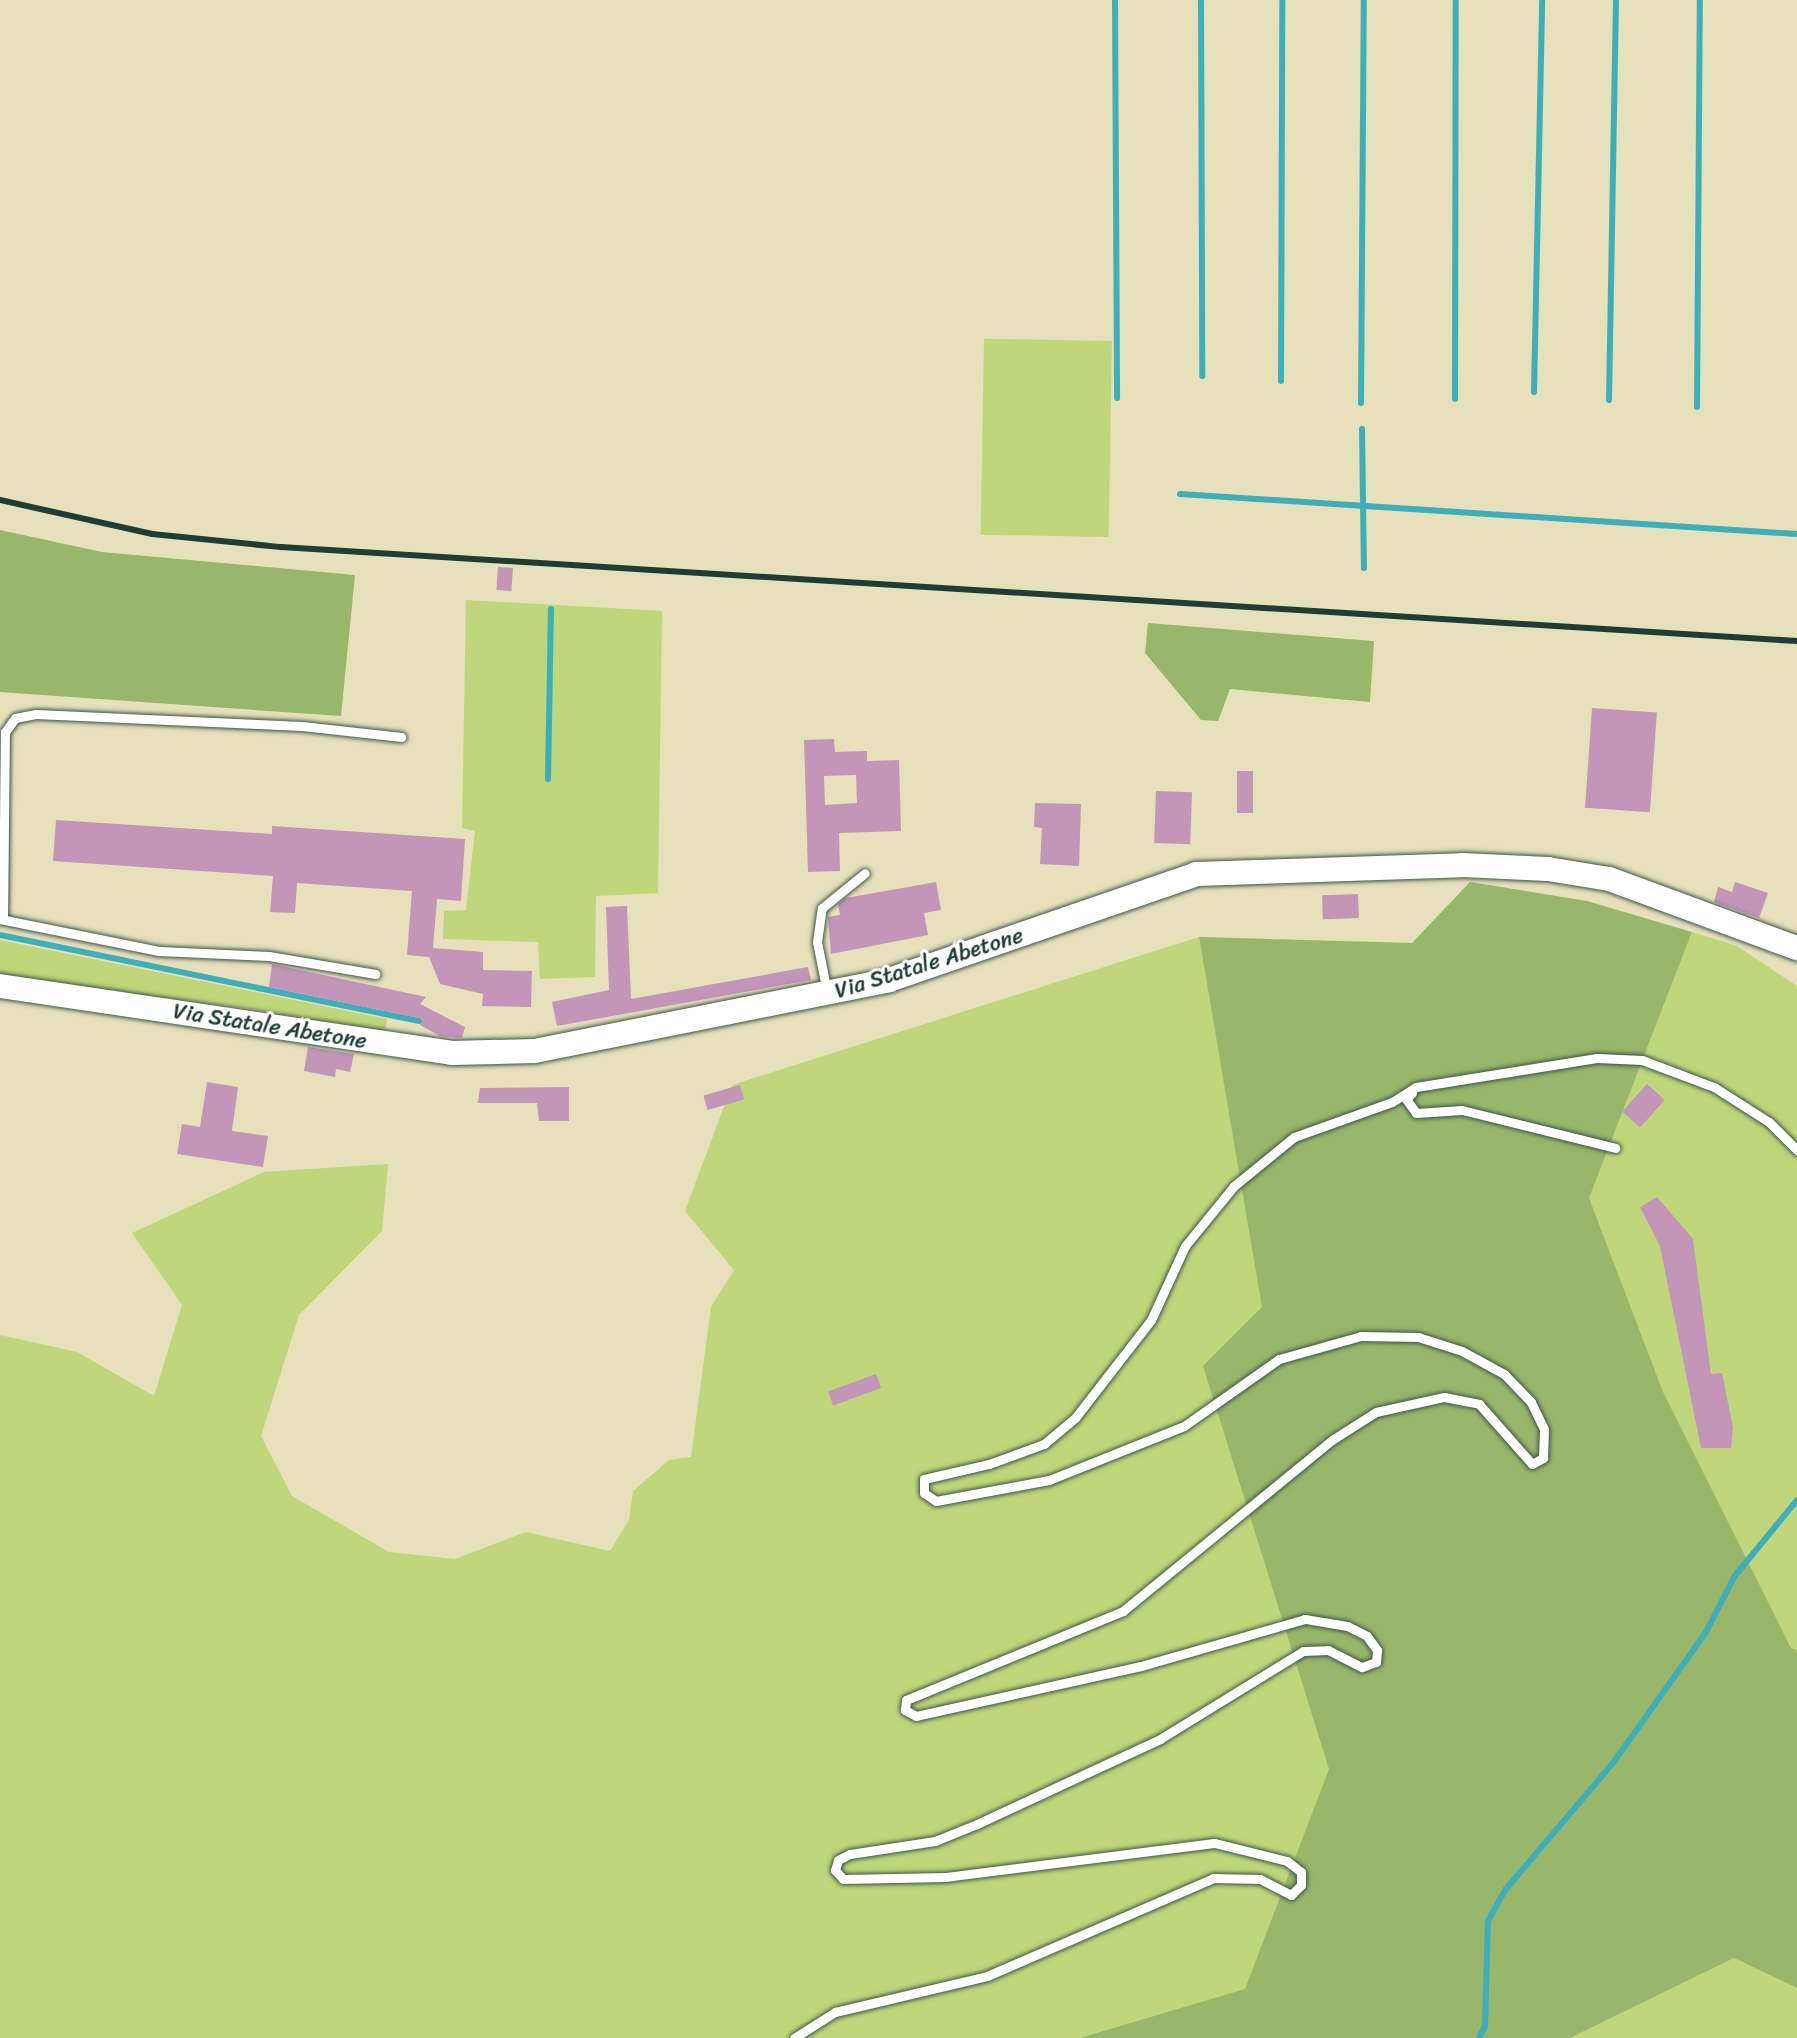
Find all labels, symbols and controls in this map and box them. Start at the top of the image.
street label: Via Statale Abetone [832,922,1026,1004]
street label: Via Statale Abetone [172,998,368,1054]

